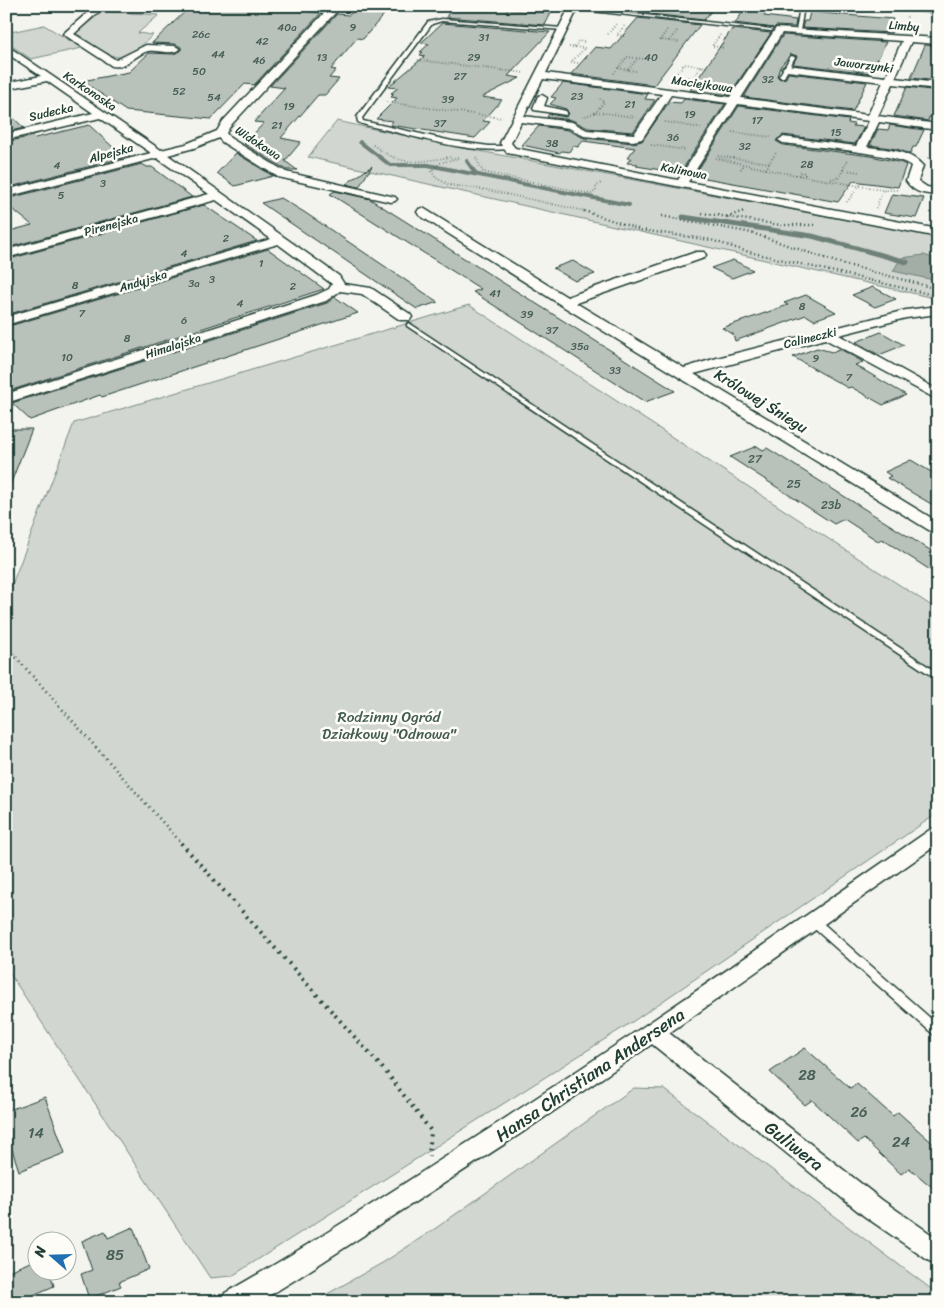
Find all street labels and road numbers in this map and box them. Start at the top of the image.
street label: Limby [888,14,921,38]
street label: Jaworzynki [832,50,895,80]
street label: Karkonoska [59,65,121,117]
street label: Maciejkowa [670,69,735,99]
street label: Sudecka [27,96,75,128]
street label: Widokowa [230,120,286,166]
street label: Alpejska [85,136,137,170]
street label: Kalinowa [659,156,709,186]
street label: Pirenejska [81,207,141,243]
street label: Andyjska [115,263,170,299]
street label: Calineczki [781,321,839,355]
street label: Himalajska [142,327,204,365]
street label: Królowej Śniegu [709,362,813,440]
street label: Hansa Christiana Andersena [488,999,692,1151]
street label: Guliwera [757,1112,831,1180]

